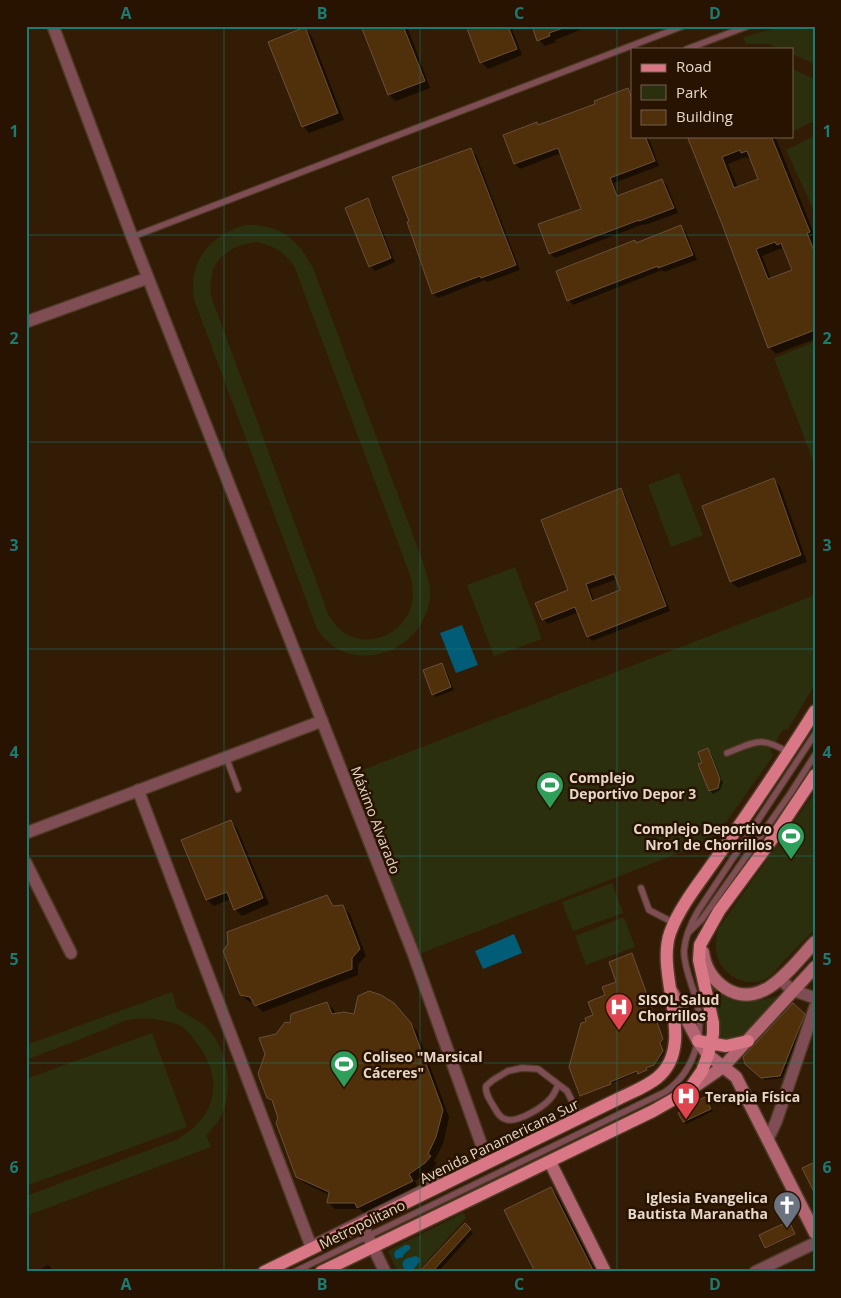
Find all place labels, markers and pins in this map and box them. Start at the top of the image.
place label: Complejo Deportivo Depor 3 [569,768,696,803]
sports icon: Complejo Deportivo Depor 3 [535,770,565,809]
place label: Complejo Deportivo Nro1 de Chorrillos [633,819,772,854]
sports icon: Complejo Deportivo Nro1 de Chorrillos [776,821,806,860]
place label: SISOL Salud Chorrillos [638,990,719,1025]
hospital icon: SISOL Salud Chorrillos [604,992,634,1031]
place label: Coliseo "Marsical Cáceres" [363,1047,482,1082]
sports icon: Coliseo "Marsical Cáceres" [329,1049,359,1088]
hospital icon: Terapia Física [671,1081,701,1120]
place label: Terapia Física [705,1087,800,1106]
place label: Iglesia Evangelica Bautista Maranatha [628,1188,768,1223]
church icon: Iglesia Evangelica Bautista Maranatha [772,1190,802,1229]

